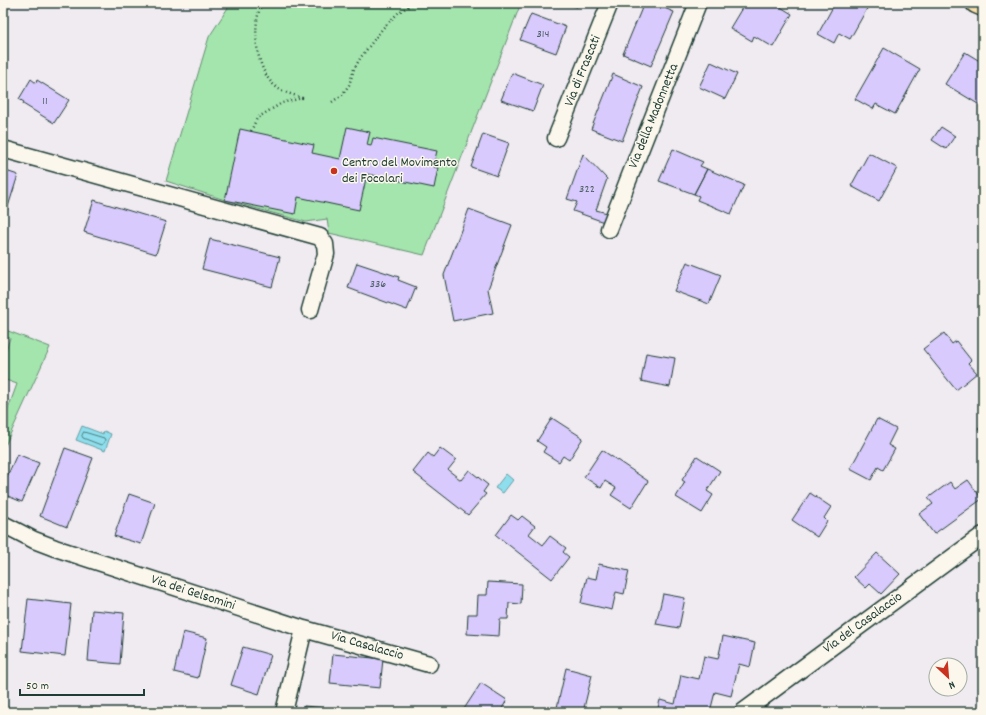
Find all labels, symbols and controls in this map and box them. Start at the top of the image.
house number: 314 [537,26,549,43]
street label: Via di Frascati [560,32,607,110]
street label: Via della Madonnetta [624,60,684,172]
house number: 11 [42,93,48,110]
place label: Centro del Movimento dei Focolari [342,153,457,189]
marker: Centro del Movimento dei Focolari [329,166,339,176]
house number: 322 [579,181,595,198]
house number: 336 [370,276,386,293]
street label: Via dei Gelsomini [148,570,238,616]
street label: Via del Casalaccio [819,587,907,659]
street label: Via Casalaccio [328,626,406,666]
north arrow [928,657,968,697]
scale bar [20,671,144,697]
text: N [945,676,957,693]
text: 50 m [26,678,49,695]

